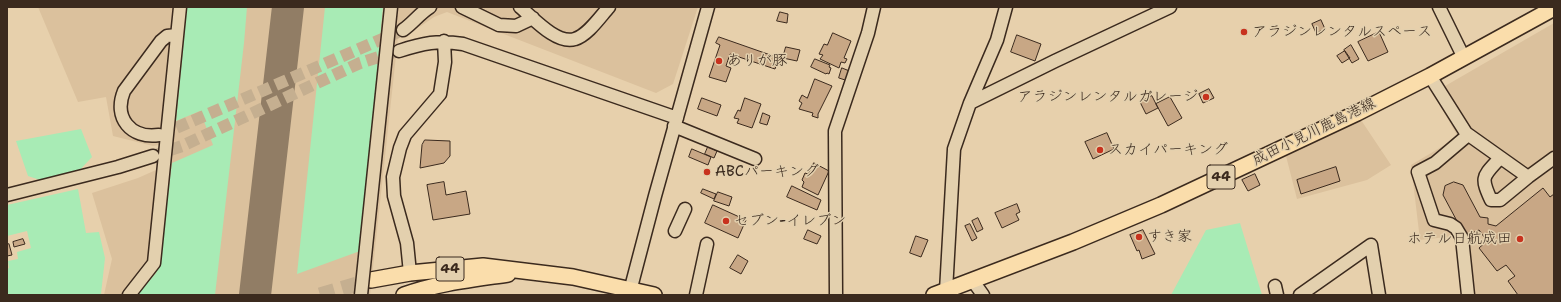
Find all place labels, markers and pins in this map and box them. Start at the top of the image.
place label: アラジンレンタルスペース [1252,23,1432,41]
marker: アラジンレンタルスペース [1239,27,1249,37]
place label: ありが豚 [727,52,787,70]
marker: ありが豚 [714,56,724,66]
place label: アラジンレンタルガレージ [1017,88,1198,106]
marker: アラジンレンタルガレージ [1201,92,1211,102]
place label: スカイパーキング [1108,141,1228,159]
marker: スカイパーキング [1095,145,1105,155]
place label: ABCパーキング [715,163,819,181]
marker: ABCパーキング [702,167,712,177]
place label: セブン-イレブン [734,212,846,230]
marker: セブン-イレブン [721,216,731,226]
place label: すき家 [1147,228,1192,246]
place label: ホテル日航成田 [1407,230,1512,248]
marker: すき家 [1134,232,1144,242]
marker: ホテル日航成田 [1515,234,1525,244]

